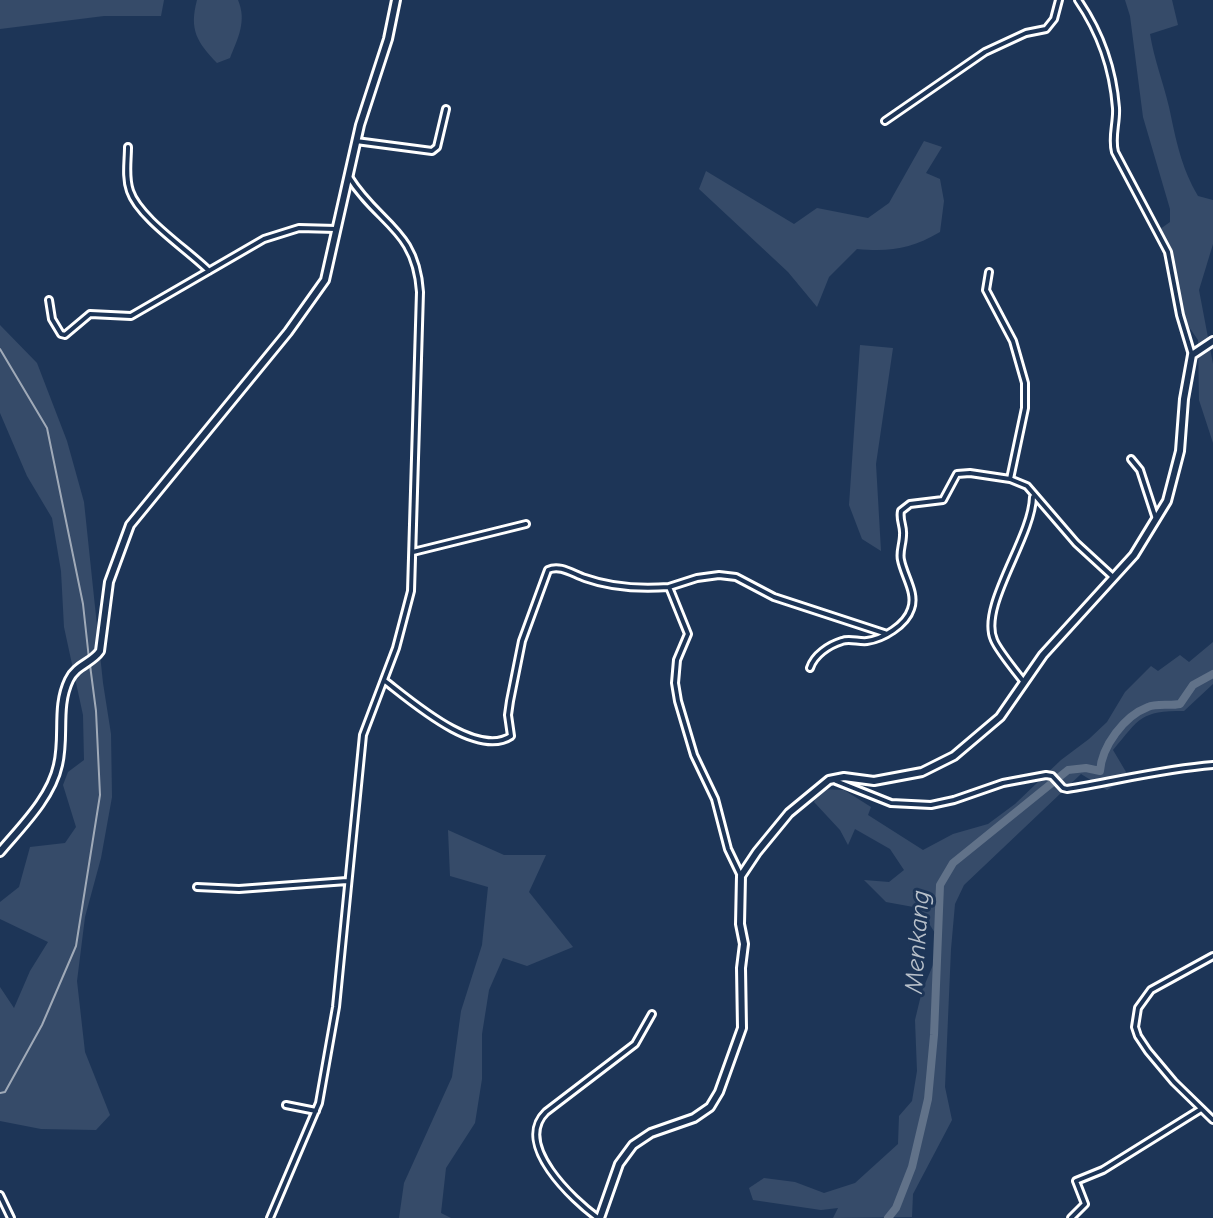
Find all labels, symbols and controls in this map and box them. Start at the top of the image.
water label: Menkang [899,889,937,995]

